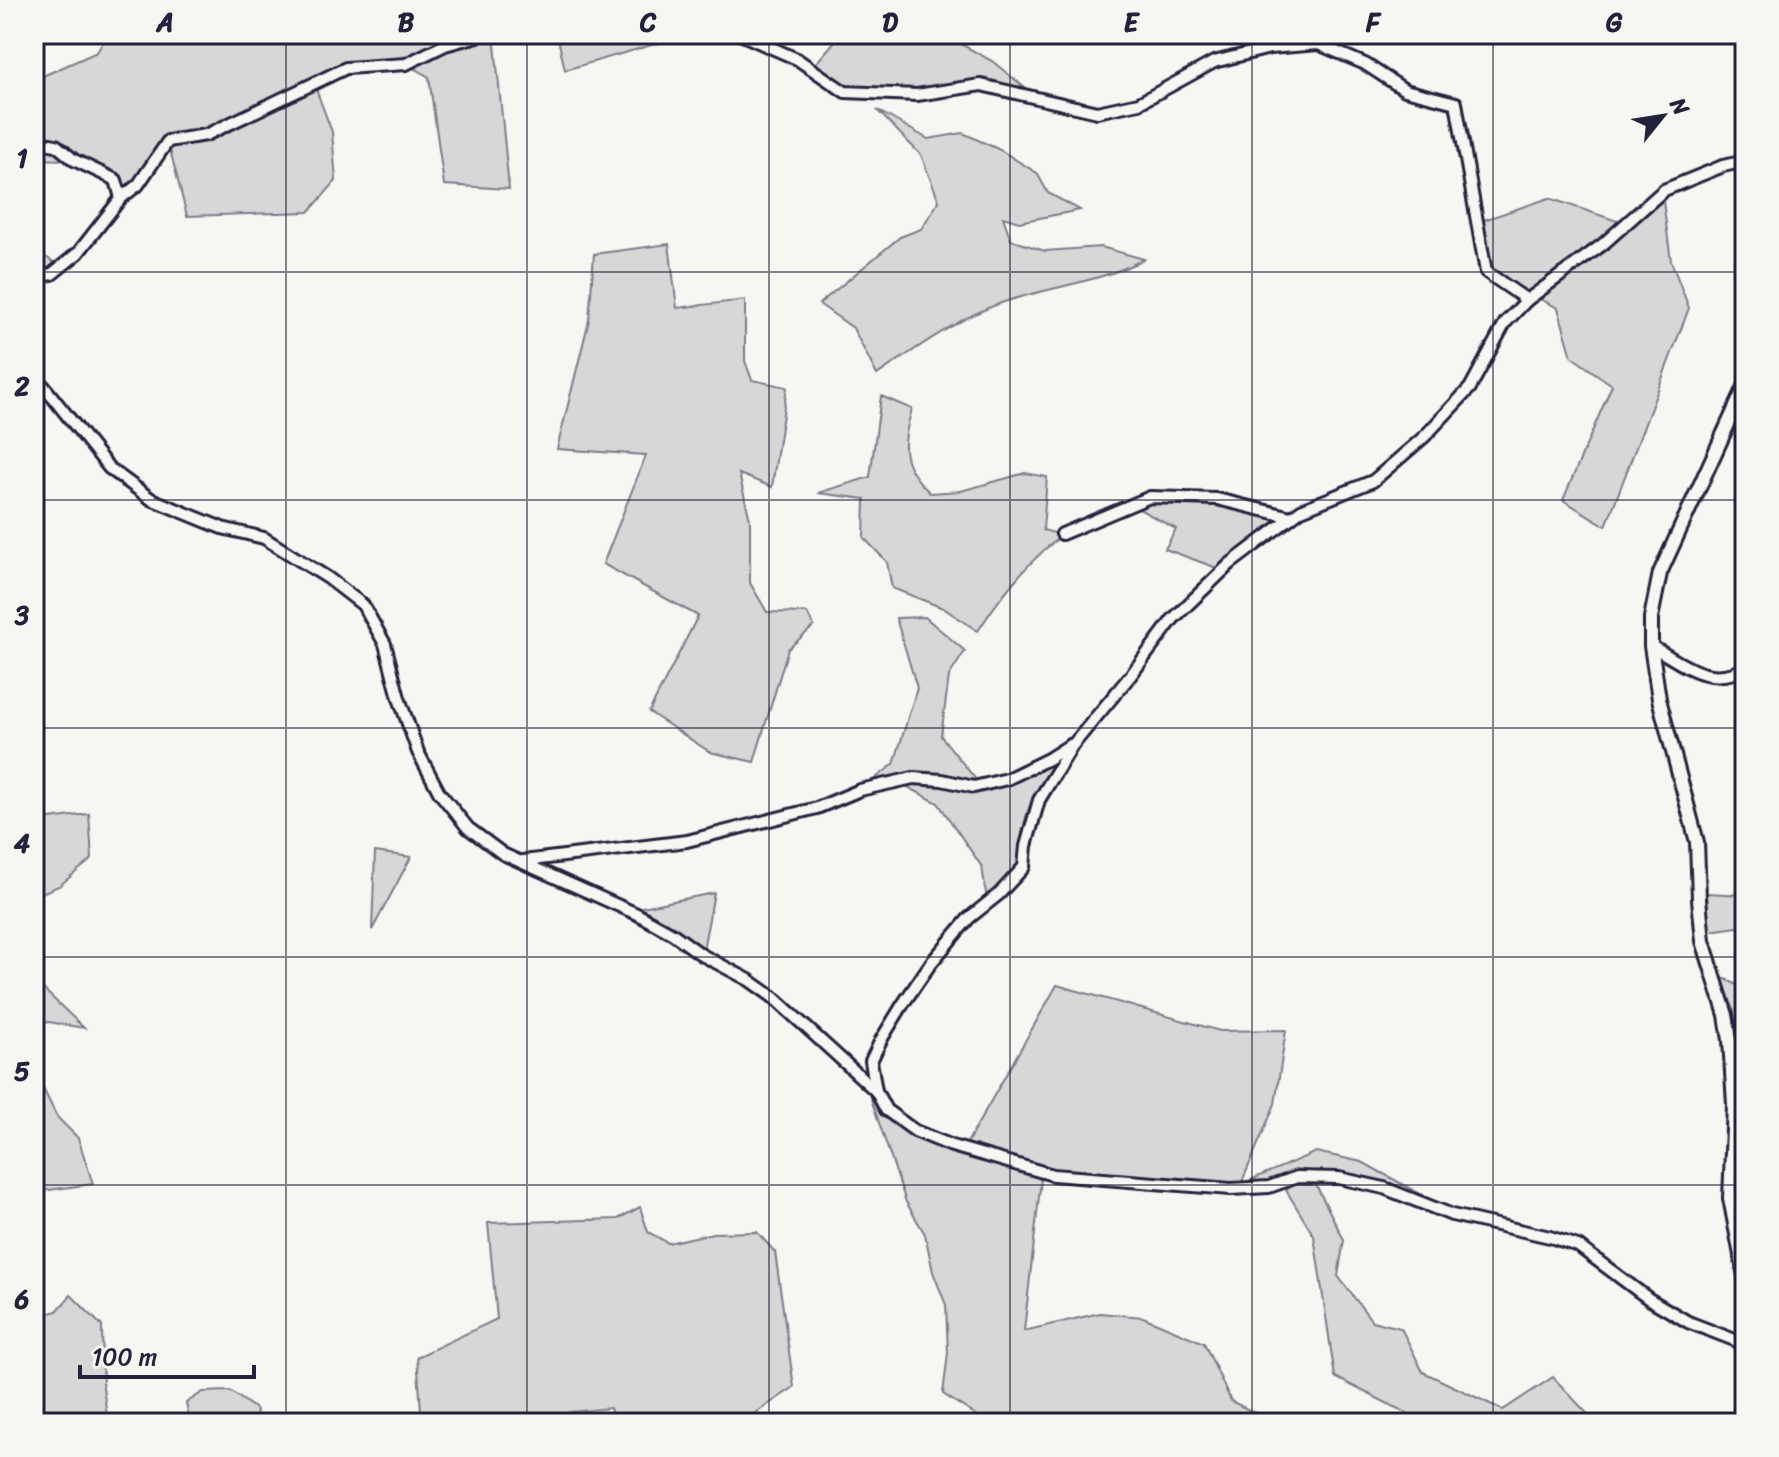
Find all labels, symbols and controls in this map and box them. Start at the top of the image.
text: A [155,0,174,45]
text: B [398,0,415,45]
text: C [639,0,657,45]
text: D [882,0,898,45]
text: E [1124,0,1141,45]
text: F [1365,0,1382,45]
text: G [1606,0,1623,45]
north arrow [1623,76,1703,156]
text: N [1659,89,1701,123]
text: 1 [16,135,28,181]
text: 2 [13,363,30,409]
text: 3 [14,592,30,638]
text: 4 [14,820,30,866]
text: 5 [14,1048,30,1094]
text: 6 [14,1276,30,1322]
scale bar [80,1329,254,1379]
text: 100 m [92,1336,157,1378]

